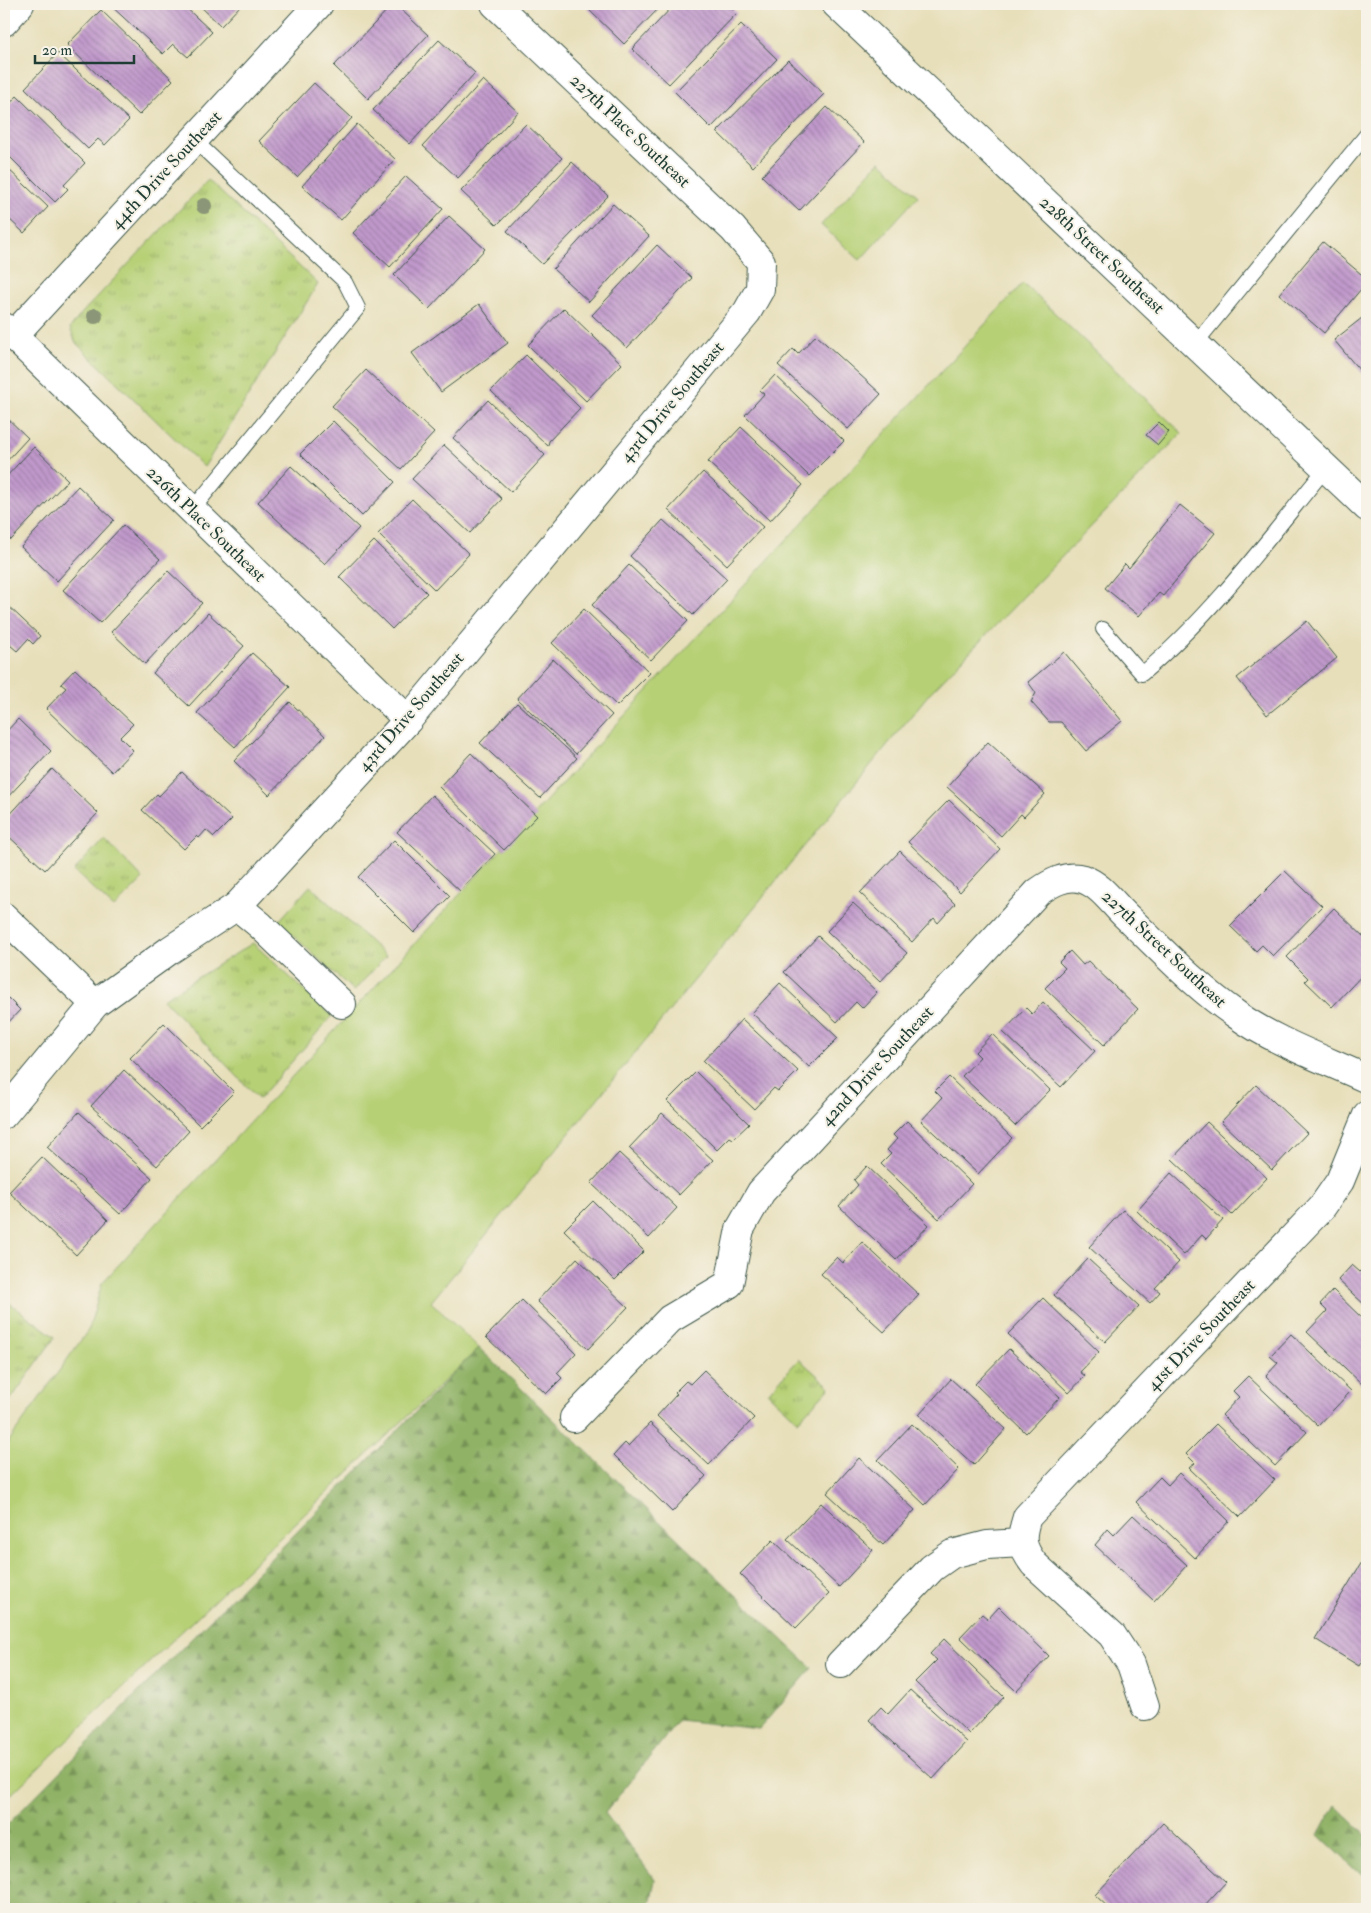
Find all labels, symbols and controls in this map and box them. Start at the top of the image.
scale bar [35,32,134,64]
text: 20 m [42,41,72,60]
street label: 227th Place Southeast [565,69,695,193]
street label: 44th Drive Southeast [105,106,227,234]
street label: 228th Street Southeast [1035,191,1170,319]
street label: 43rd Drive Southeast [615,337,729,467]
street label: 226th Place Southeast [141,461,271,587]
street label: 43rd Drive Southeast [353,647,469,777]
street label: 227th Street Southeast [1097,885,1232,1013]
street label: 42nd Drive Southeast [815,1001,939,1131]
street label: 41st Drive Southeast [1142,1274,1260,1396]

